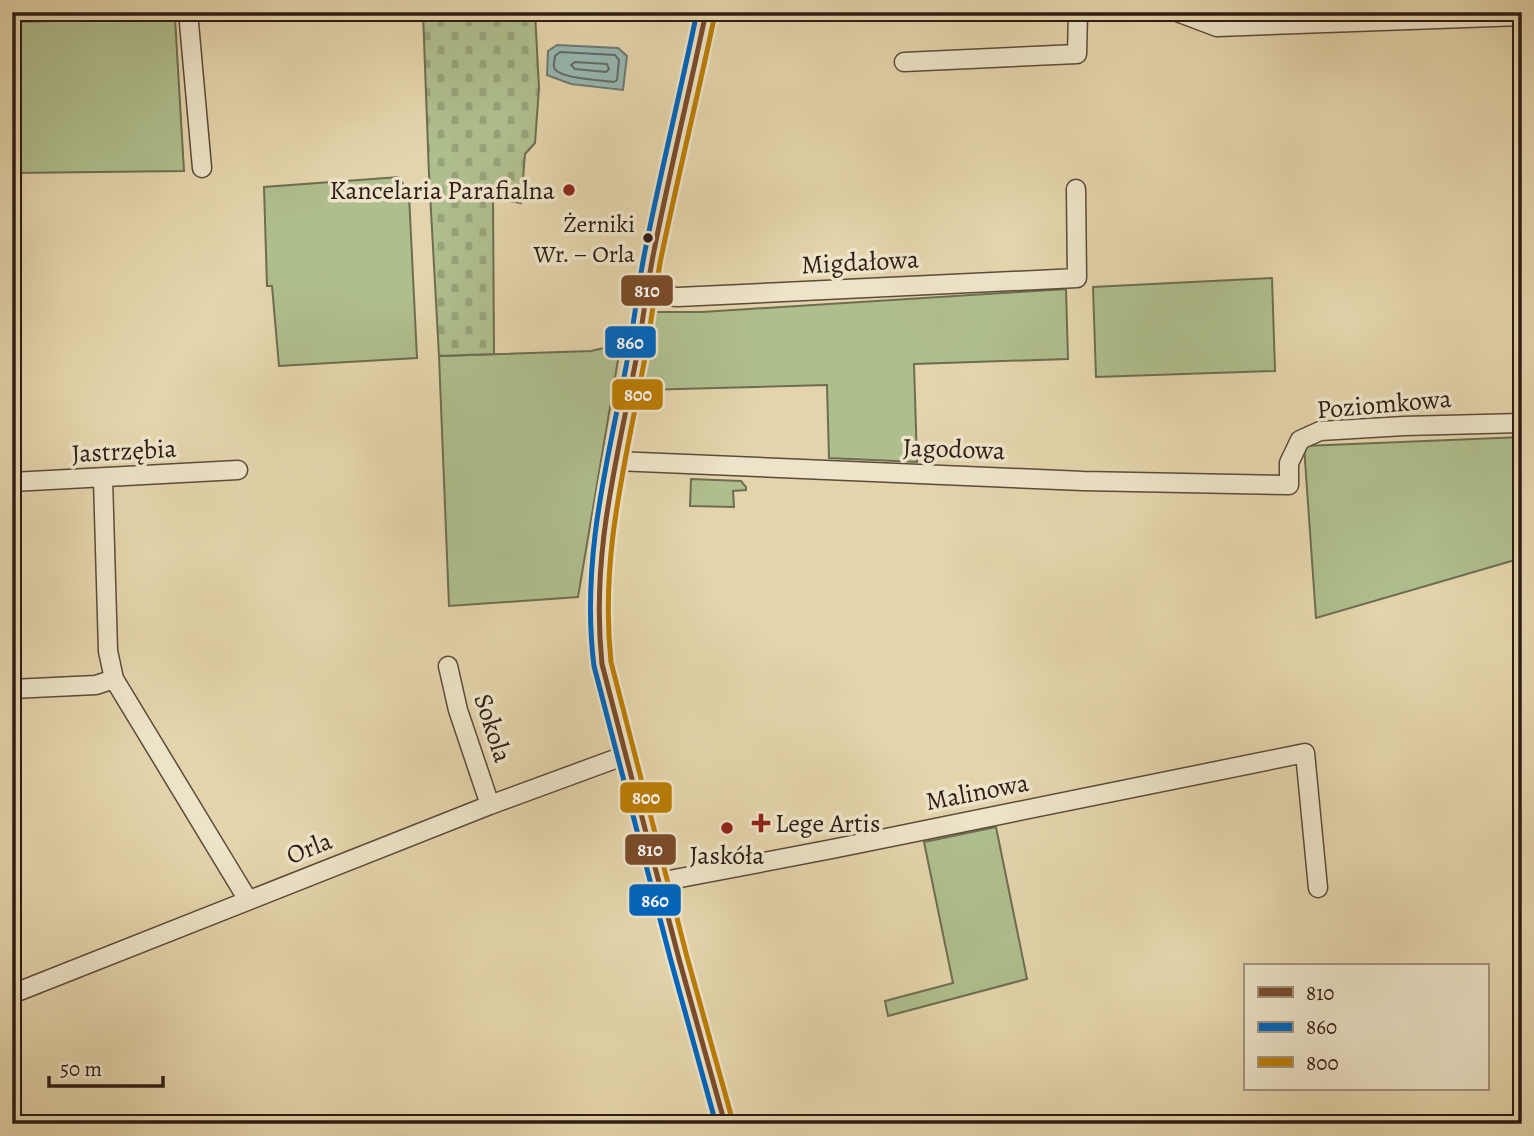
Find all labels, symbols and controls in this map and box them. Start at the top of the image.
place label: Kancelaria Parafialna [329,173,555,208]
marker: Kancelaria Parafialna [561,182,577,198]
place label: Żerniki Wr. – Orla [533,208,636,270]
marker: Żerniki Wr. – Orla [641,231,655,245]
street label: Migdałowa [800,241,920,283]
line badge: 810 [620,274,674,307]
text: 810 [634,278,660,304]
line badge: 860 [604,325,657,359]
text: 860 [616,330,644,356]
line badge: 800 [611,378,664,411]
street label: Poziomkowa [1315,381,1453,427]
text: 800 [624,382,653,408]
street label: Jagodowa [902,430,1006,468]
street label: Jastrzębia [71,431,177,471]
street label: Sokola [466,689,520,767]
street label: Malinowa [922,765,1032,819]
line badge: 800 [619,781,673,814]
text: 800 [632,785,661,811]
place label: Lege Artis [775,806,880,841]
marker: Lege Artis [753,815,769,831]
marker: Jaskóła [719,820,735,836]
street label: Orla [281,823,337,873]
line badge: 810 [624,833,677,866]
text: 810 [637,837,663,863]
place label: Jaskóła [690,838,764,873]
line badge: 860 [628,883,682,917]
text: 860 [641,888,669,914]
legend [1244,964,1488,1090]
text: 810 [1306,979,1335,1007]
text: 860 [1306,1013,1337,1041]
scale bar [49,1045,163,1089]
text: 800 [1306,1049,1339,1077]
text: 50 m [60,1055,102,1083]

